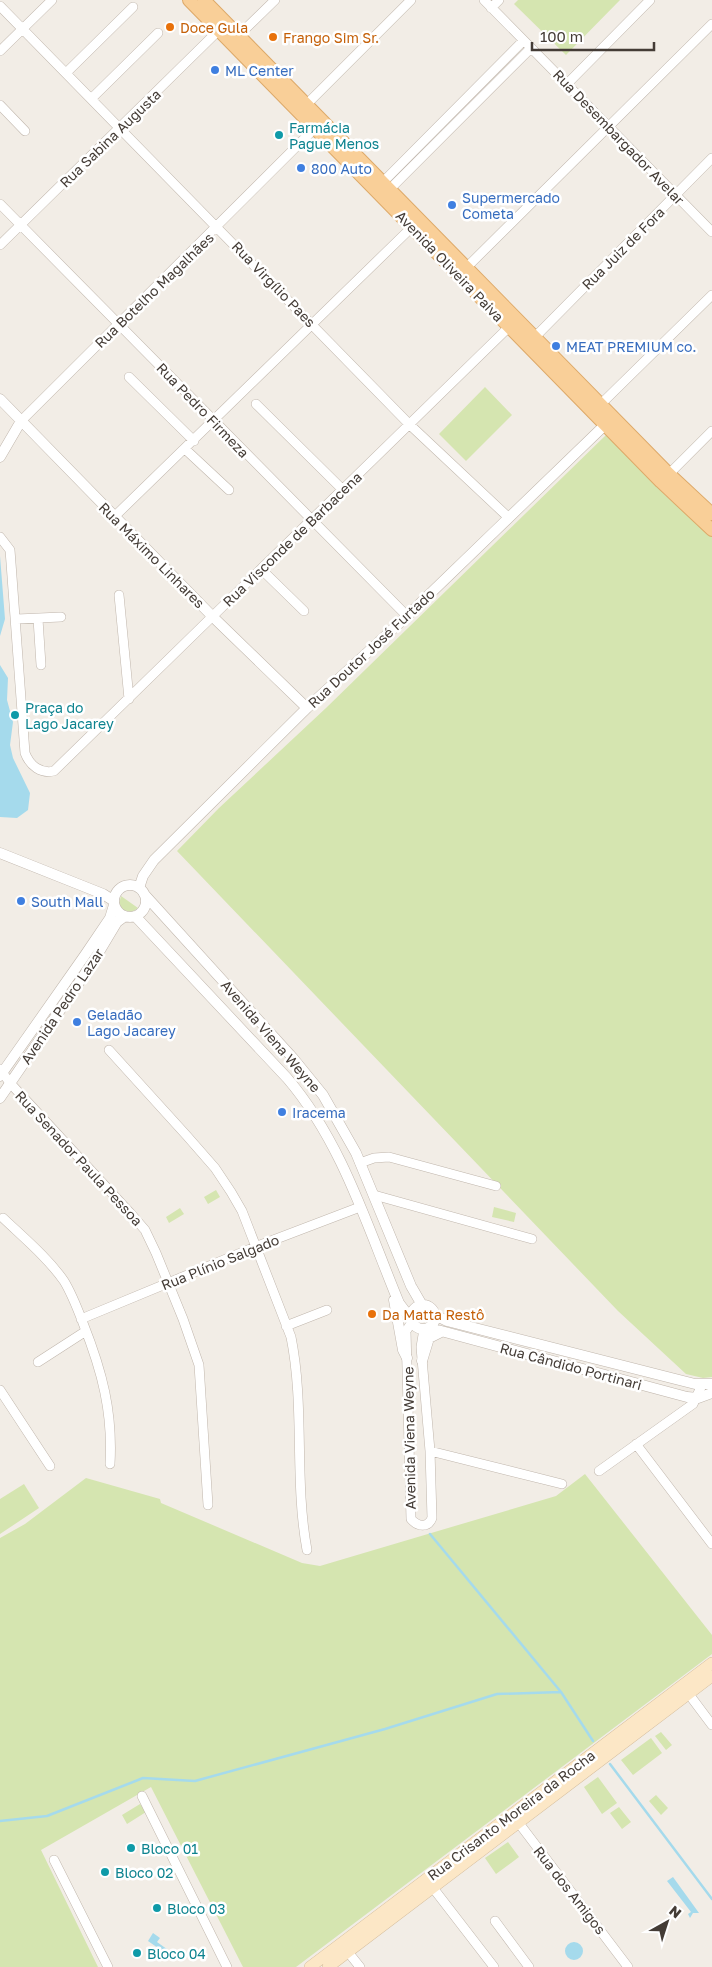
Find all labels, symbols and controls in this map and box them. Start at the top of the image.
place label: Doce Gula [180,19,248,36]
scale bar [532,20,654,52]
marker: Doce Gula [164,21,176,33]
text: 100 m [540,27,583,45]
place label: Frango Sim Sr. [283,29,379,46]
marker: Frango Sim Sr. [267,31,279,43]
place label: ML Center [225,62,294,79]
marker: ML Center [209,64,221,76]
street label: Rua Desembargador Avelar [550,66,688,209]
street label: Rua Sabina Augusta [56,85,164,191]
place label: Farmácia Pague Menos [289,119,379,152]
marker: Farmácia Pague Menos [273,129,285,141]
place label: 800 Auto [311,160,372,177]
marker: 800 Auto [295,162,307,174]
place label: Supermercado Cometa [462,189,560,222]
marker: Supermercado Cometa [446,199,458,211]
street label: Rua Juiz de Fora [578,203,668,293]
street label: Avenida Oliveira Paiva [393,207,507,325]
street label: Rua Botelho Magalhães [91,229,217,351]
street label: Rua Virgílio Paes [229,238,319,330]
place label: MEAT PREMIUM co. [566,338,696,355]
marker: MEAT PREMIUM co. [550,340,562,352]
street label: Rua Pedro Firmeza [153,359,253,461]
street label: Rua Visconde de Barbacena [219,468,365,610]
street label: Rua Máximo Linhares [96,499,208,611]
street label: Rua Doutor José Furtado [304,585,438,711]
place label: Praça do Lago Jacarey [25,699,114,732]
marker: Praça do Lago Jacarey [9,709,21,721]
place label: South Mall [31,893,103,910]
marker: South Mall [15,895,27,907]
street label: Avenida Pedro Lazar [17,944,107,1067]
street label: Avenida Viena Weyne [218,976,324,1096]
place label: Geladão Lago Jacarey [87,1006,176,1039]
marker: Geladão Lago Jacarey [71,1016,83,1028]
street label: Rua Senador Paula Pessoa [12,1087,146,1229]
place label: Iracema [292,1104,346,1121]
marker: Iracema [276,1106,288,1118]
street label: Rua Plínio Salgado [159,1231,281,1293]
place label: Da Matta Restô [382,1306,484,1323]
marker: Da Matta Restô [366,1308,378,1320]
street label: Rua Cândido Portinari [498,1339,644,1393]
street label: Avenida Viena Weyne [399,1366,419,1510]
street label: Rua Crisanto Moreira da Rocha [424,1746,598,1884]
place label: Bloco 01 [141,1840,198,1857]
marker: Bloco 01 [125,1842,137,1854]
street label: Rua dos Amigos [530,1843,610,1937]
place label: Bloco 02 [115,1864,173,1881]
marker: Bloco 02 [99,1866,111,1878]
north arrow [642,1897,692,1947]
place label: Bloco 03 [167,1900,226,1917]
marker: Bloco 03 [151,1902,163,1914]
text: N [666,1902,685,1921]
place label: Bloco 04 [147,1945,206,1962]
marker: Bloco 04 [131,1947,143,1959]

